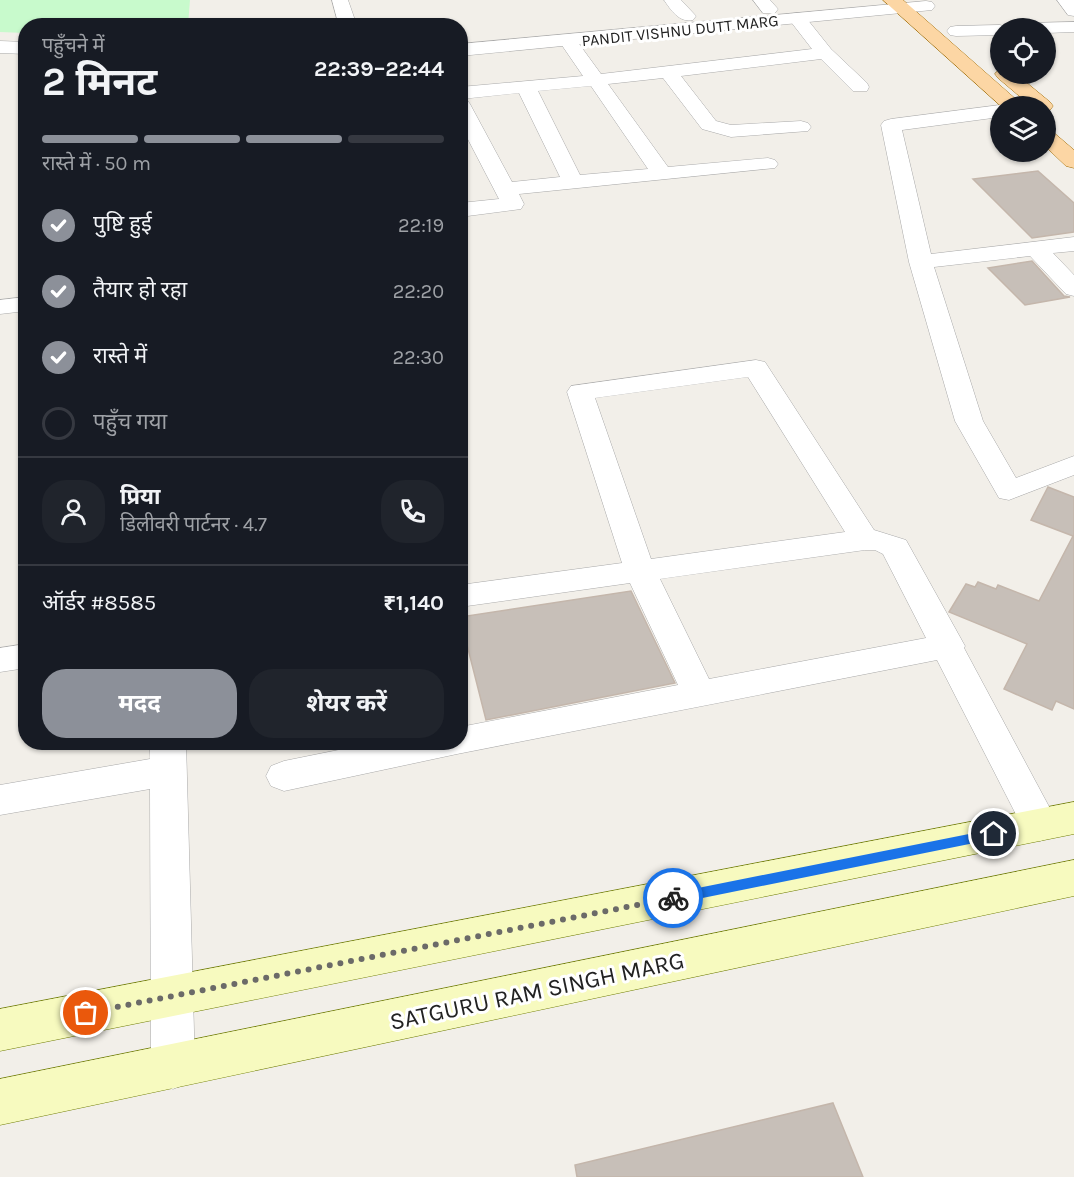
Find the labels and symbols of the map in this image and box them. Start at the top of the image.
street label: PANDIT VISHNU DUTT MARG [581,11,779,50]
pin [968,808,1019,859]
courier [643,868,703,928]
street label: SATGURU RAM SINGH MARG [387,946,687,1036]
pin [60,987,111,1038]

